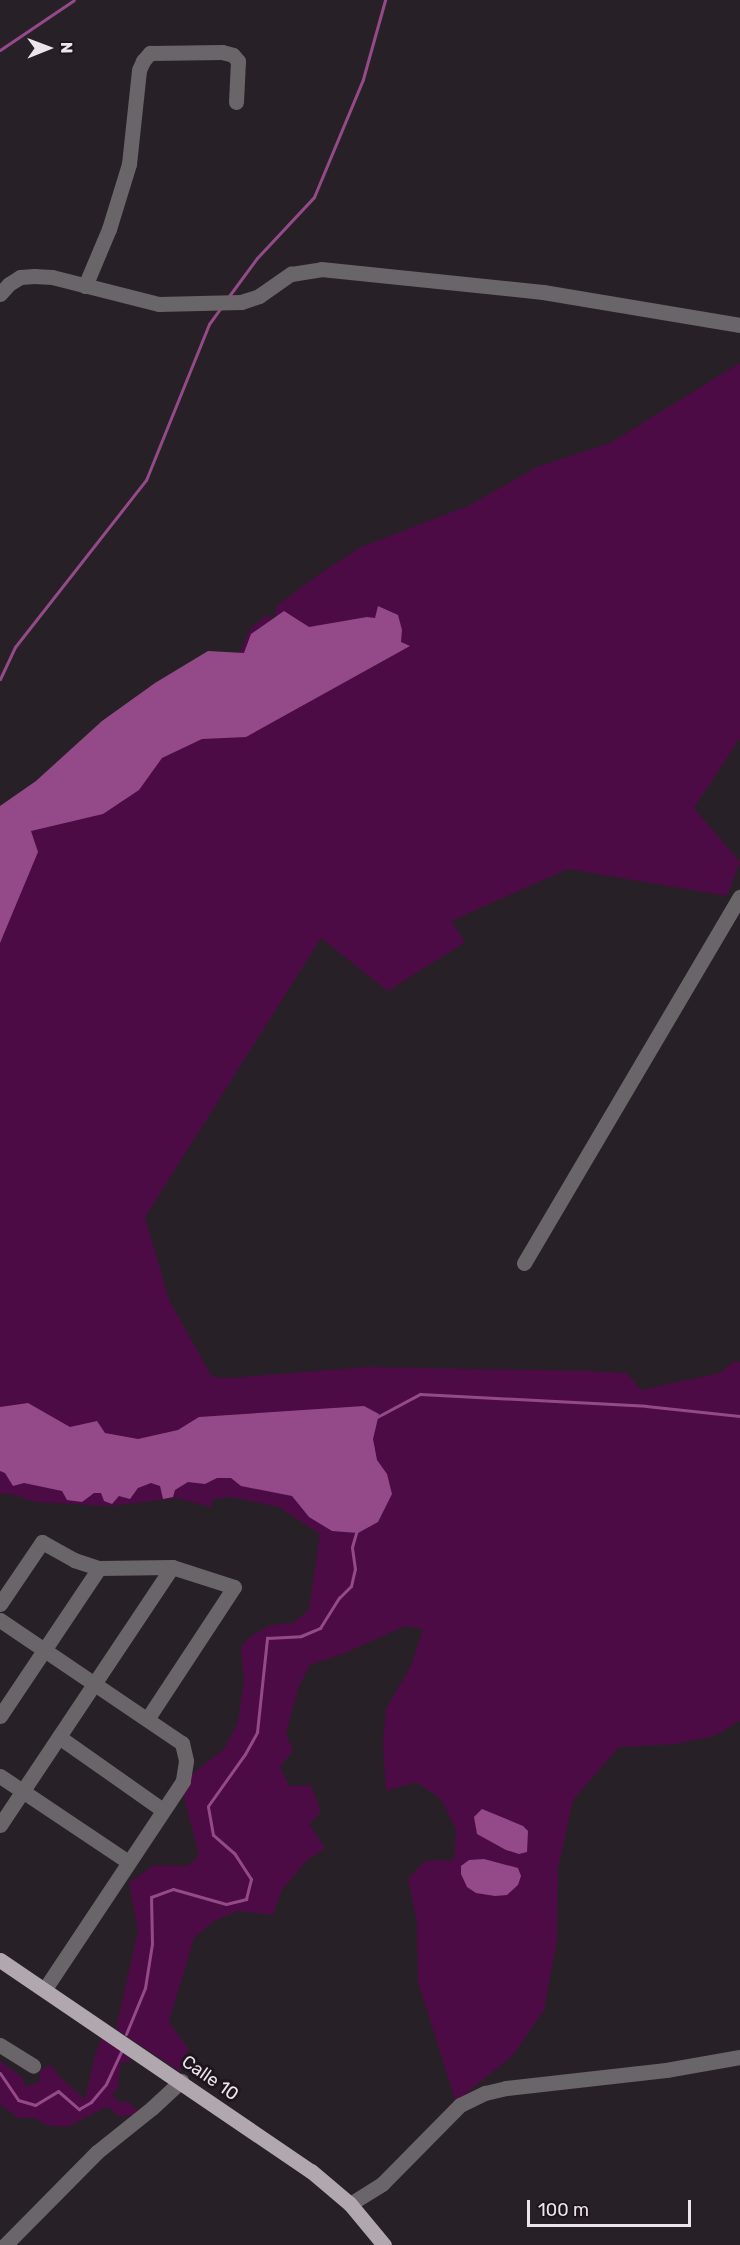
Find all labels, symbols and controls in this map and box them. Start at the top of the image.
north arrow [18,18,78,78]
text: N [57,42,76,54]
street label: Calle 10 [177,2051,243,2105]
scale bar [530,2188,694,2226]
text: 100 m [538,2199,589,2221]

